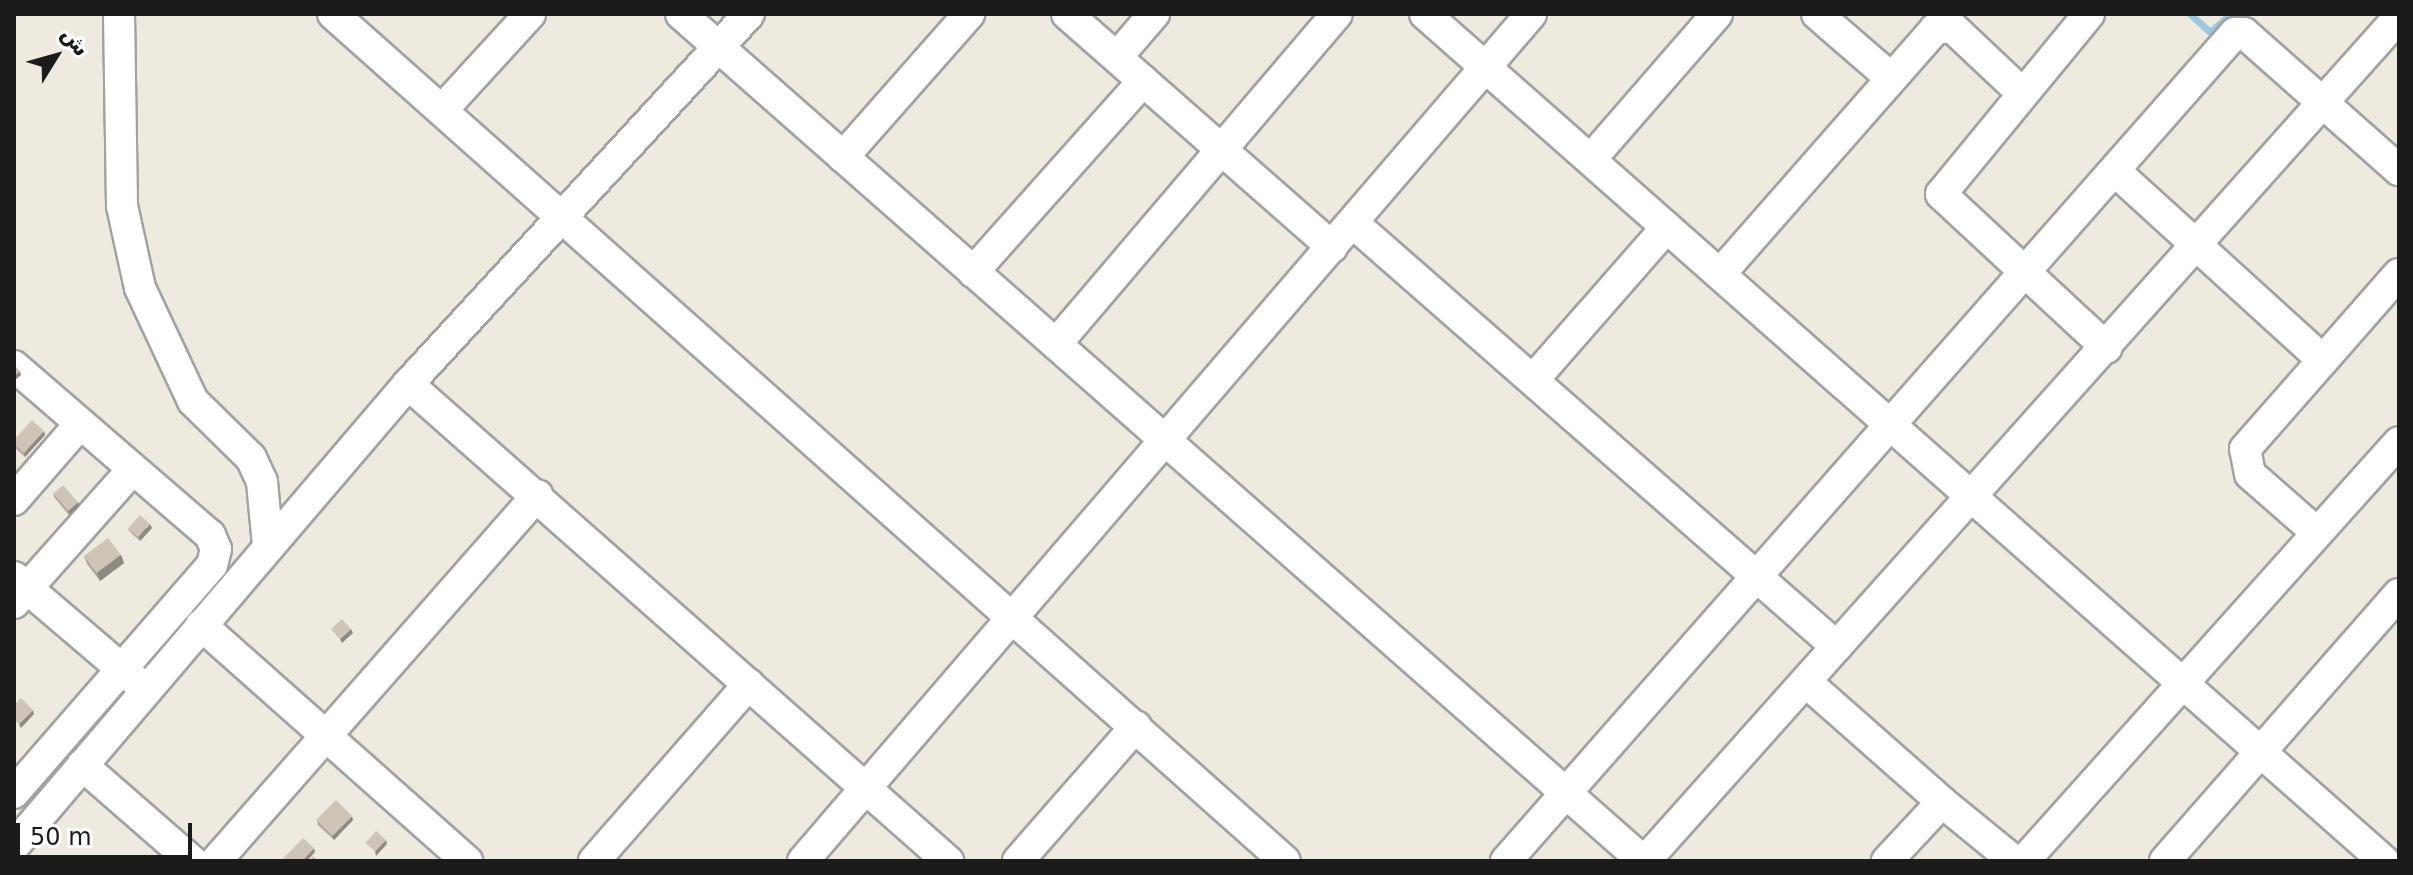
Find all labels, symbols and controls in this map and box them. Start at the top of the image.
north arrow [16,16,96,96]
text: ش [56,22,95,61]
scale bar [20,807,196,857]
text: 50 m [30,823,92,851]

